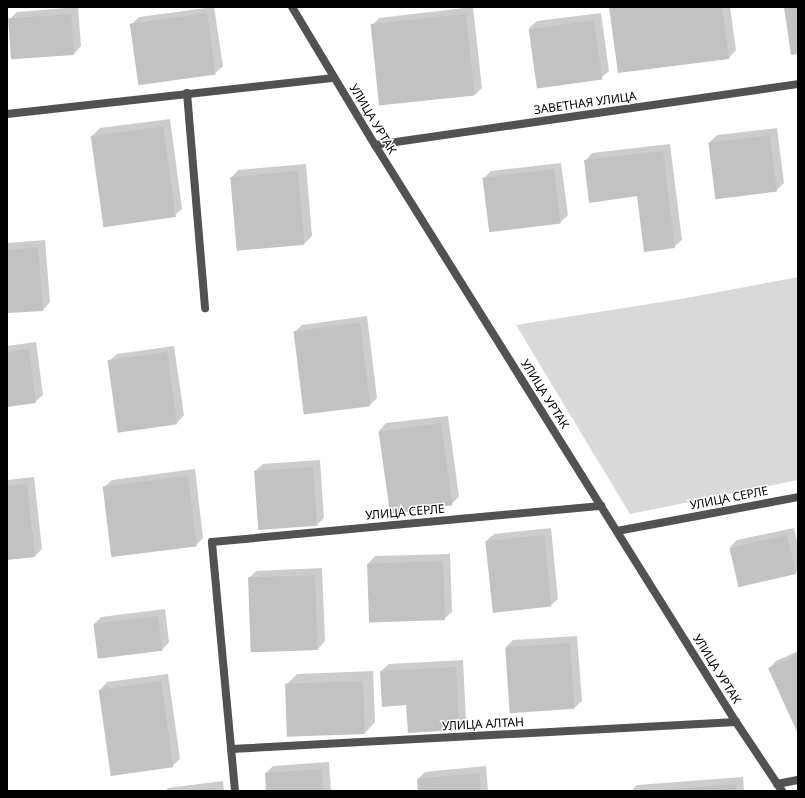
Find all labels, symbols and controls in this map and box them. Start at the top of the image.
street label: УЛИЦА УРТАК [346,81,400,157]
street label: ЗАВЕТНАЯ УЛИЦА [533,89,637,117]
street label: УЛИЦА УРТАК [518,357,572,431]
street label: УЛИЦА СЕРЛЕ [689,483,769,513]
street label: УЛИЦА СЕРЛЕ [365,501,445,523]
street label: УЛИЦА УРТАК [690,632,744,706]
street label: УЛИЦА АЛТАН [442,715,524,733]

